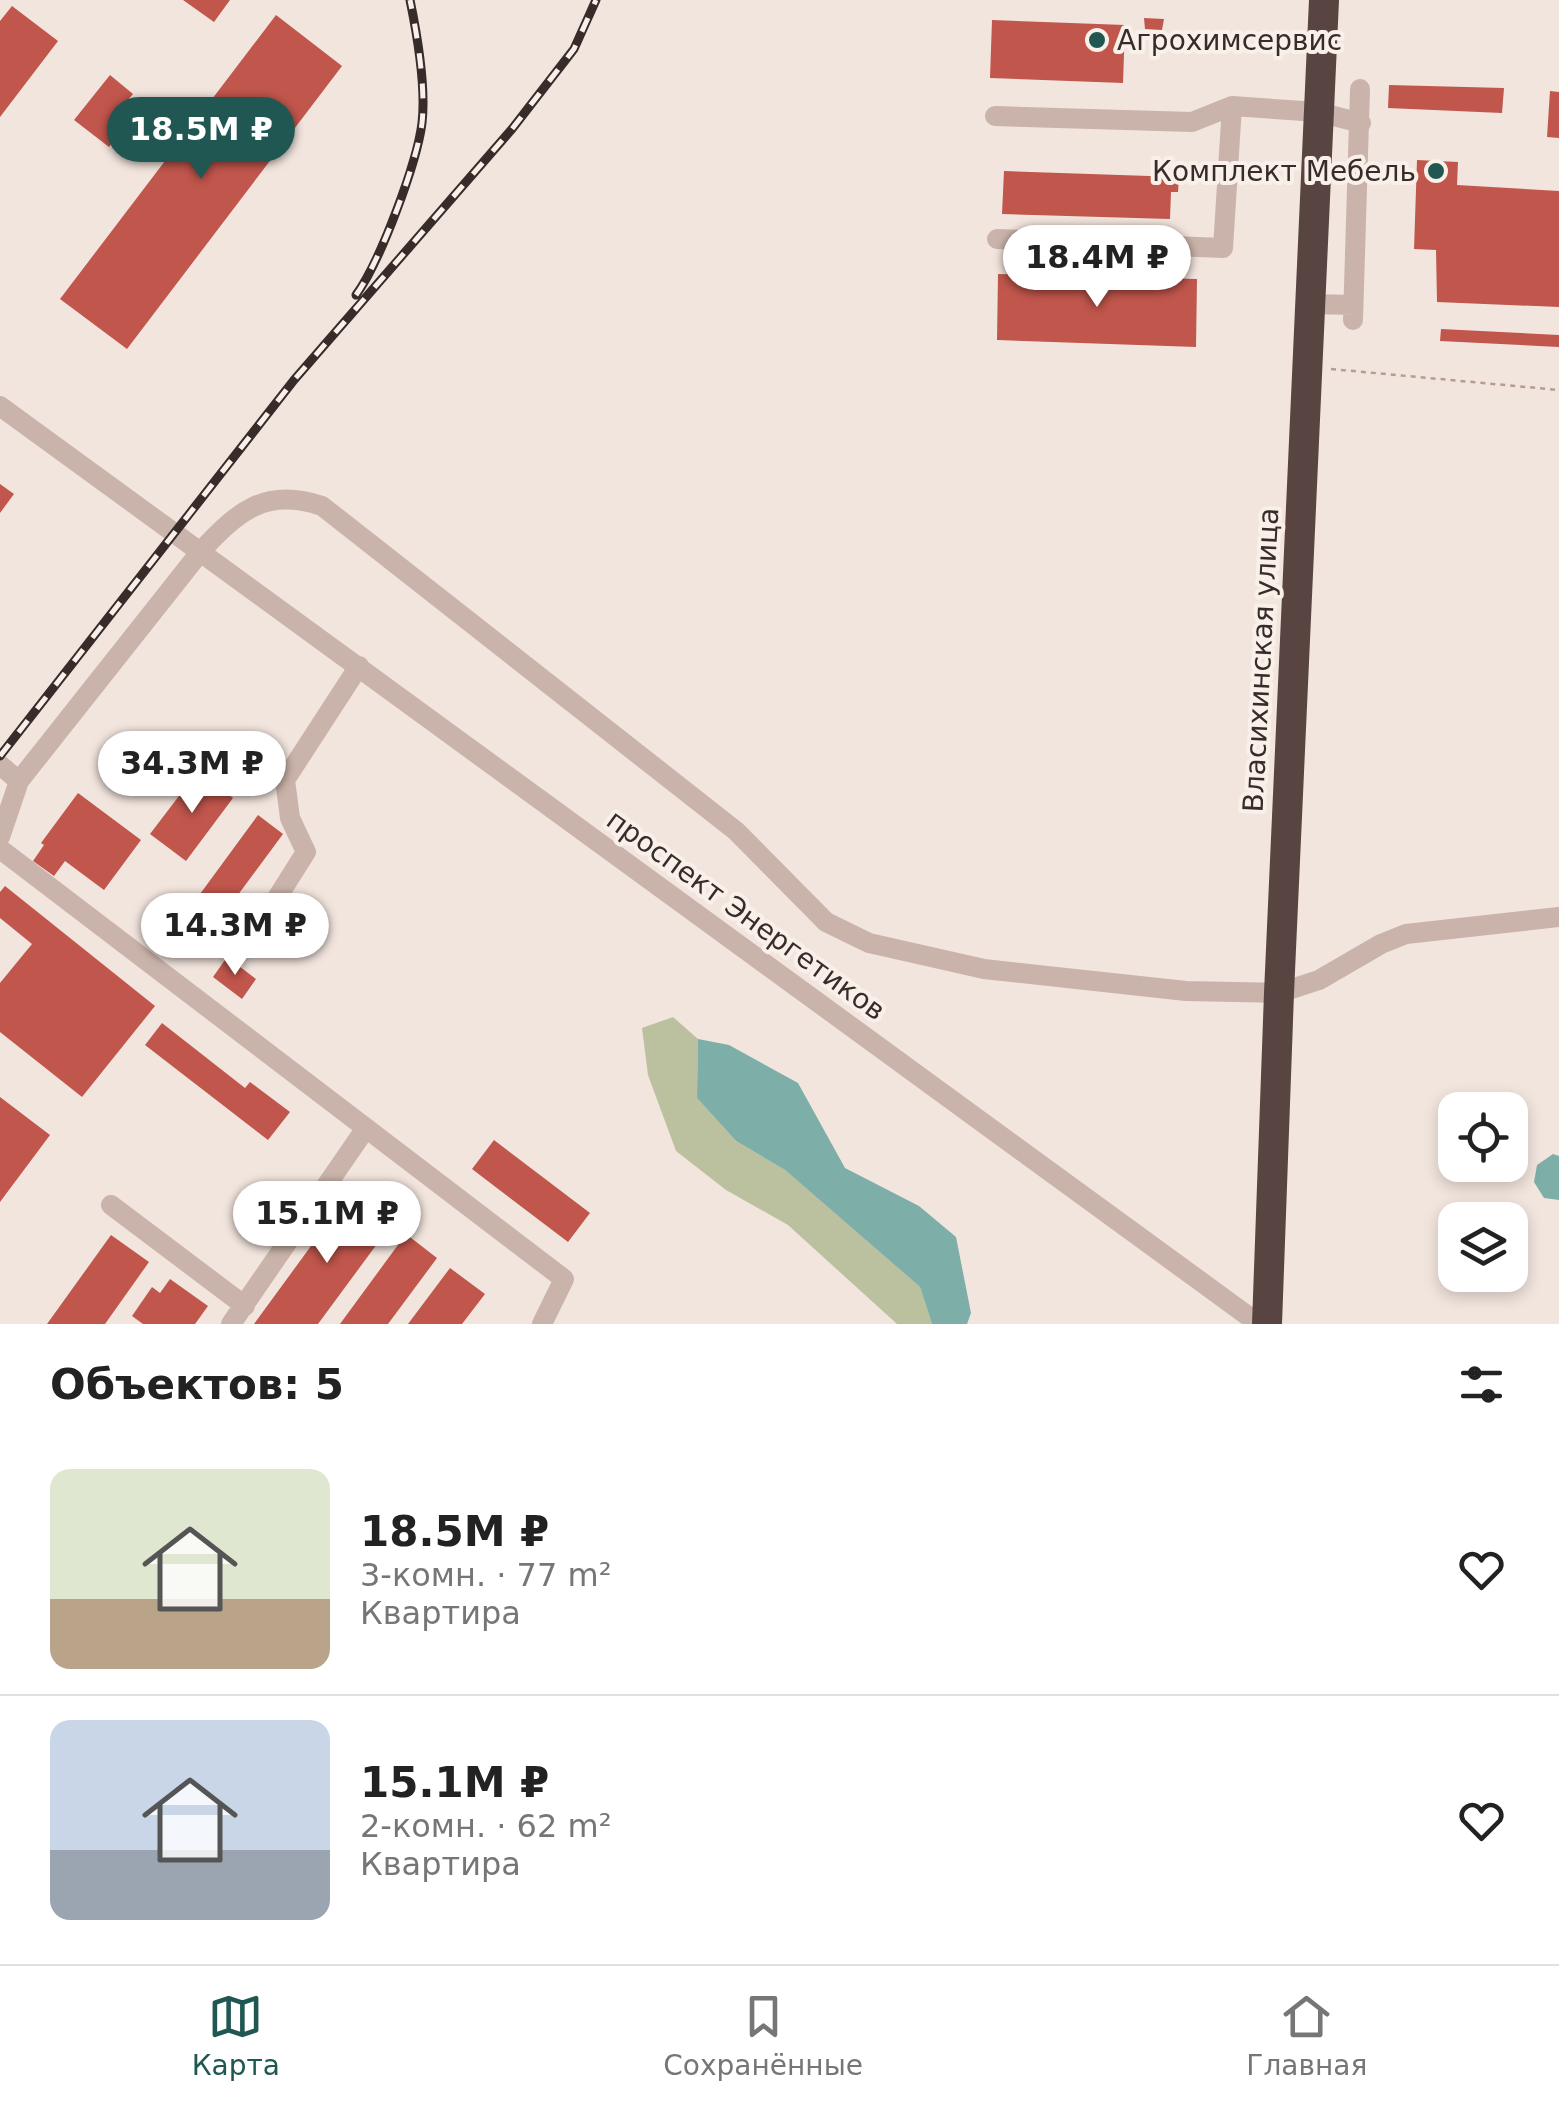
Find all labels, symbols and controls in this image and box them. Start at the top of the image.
place label: Агрохимсервис [1117,24,1342,57]
marker: Агрохимсервис [1086,29,1108,51]
pin: 18.5M ₽ [109,97,293,182]
text: 18.5M ₽ [129,110,273,148]
place label: Комплект Мебель [1152,155,1416,188]
marker: Комплект Мебель [1425,160,1447,182]
pin: 18.4M ₽ [1005,225,1189,310]
text: 18.4M ₽ [1025,238,1169,276]
street label: Власихинская улица [1237,507,1285,813]
pin: 34.3M ₽ [100,731,284,816]
text: 34.3M ₽ [120,744,264,782]
street label: проспект Энергетиков [600,803,892,1027]
pin: 14.3M ₽ [143,893,327,978]
text: 14.3M ₽ [163,906,307,944]
map controls [1438,1092,1528,1292]
button: locate [1438,1092,1528,1182]
pin: 15.1M ₽ [235,1181,419,1266]
text: 15.1M ₽ [255,1194,399,1232]
button: layers [1438,1202,1528,1292]
icon: filters [1454,1357,1509,1412]
text: Объектов: 5 [50,1360,344,1409]
text: 18.5M ₽ [360,1507,549,1556]
icon: home [130,1509,250,1629]
icon: heart [1454,1542,1509,1597]
text: 3-комн. · 77 m² [360,1556,611,1594]
text: Квартира [360,1594,521,1632]
text: 15.1M ₽ [360,1758,549,1807]
icon: home [130,1760,250,1880]
icon: heart [1454,1793,1509,1848]
text: 2-комн. · 62 m² [360,1807,611,1845]
text: Квартира [360,1845,521,1883]
tab: Карта [192,1989,280,2082]
tab: Сохранённые [663,1989,863,2082]
tab: Главная [1246,1989,1367,2082]

